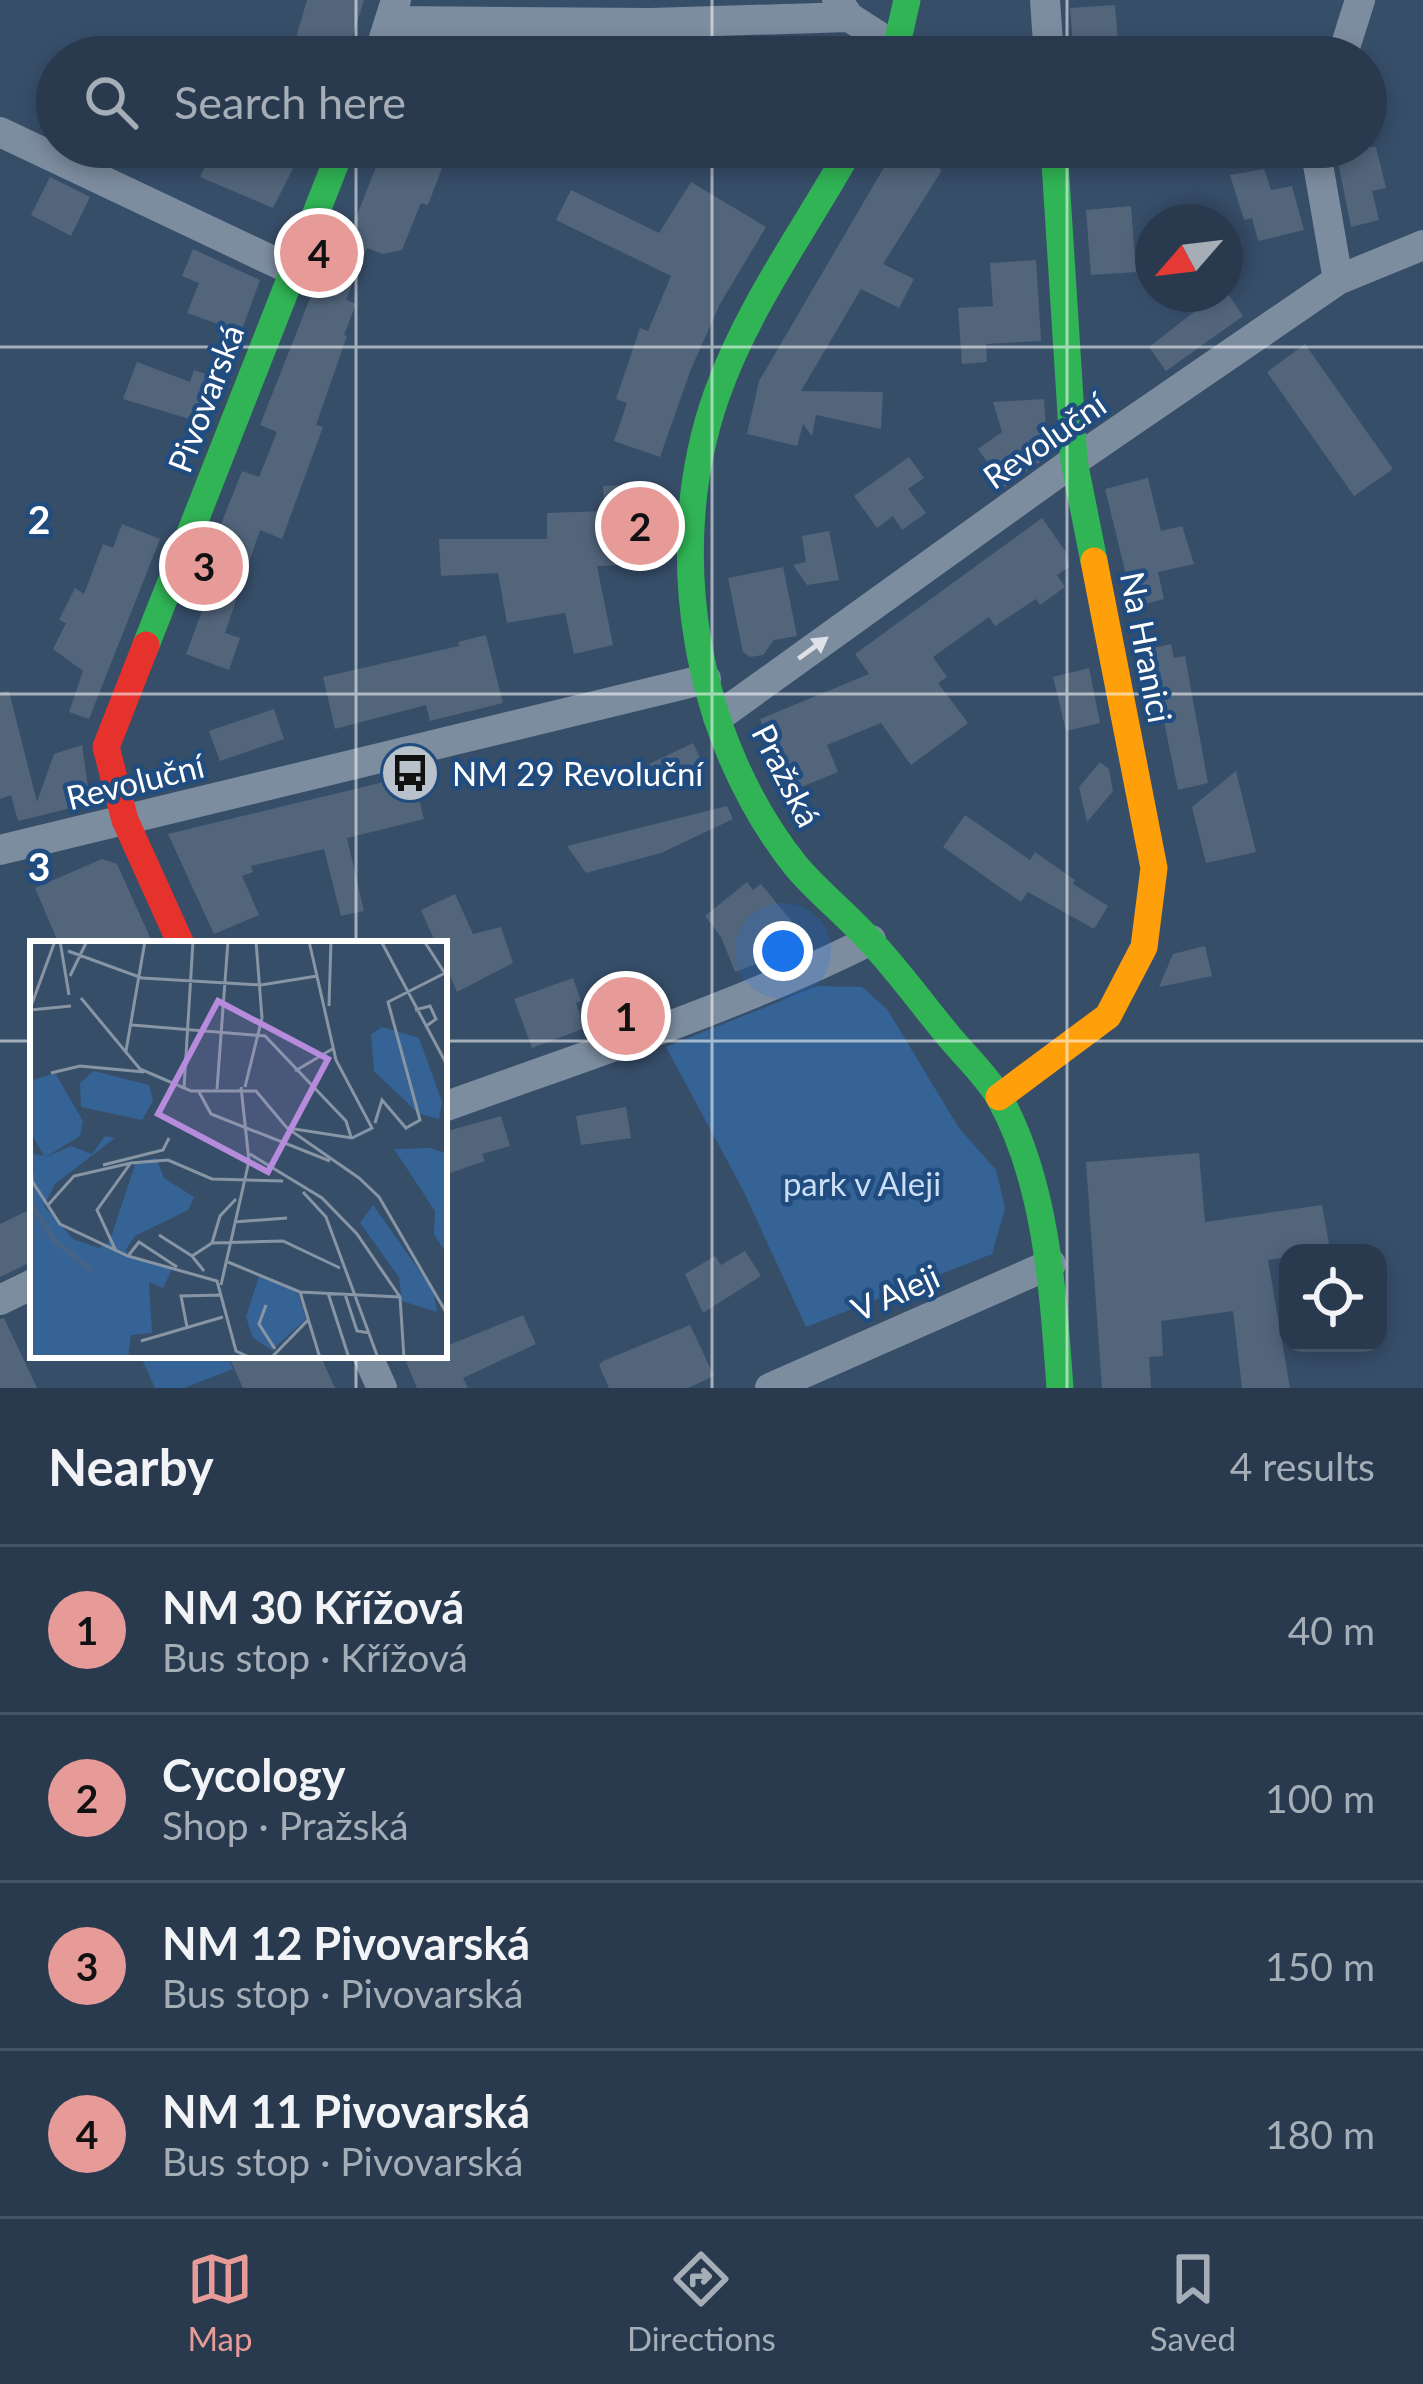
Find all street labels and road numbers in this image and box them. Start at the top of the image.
street label: Pivovarská [159,319,251,477]
street label: Revoluční [975,383,1114,497]
street label: Na Hranici [1113,568,1181,726]
street label: Pražská [744,717,830,833]
street label: Revoluční [62,744,209,817]
street label: V Aleji [845,1255,945,1329]

